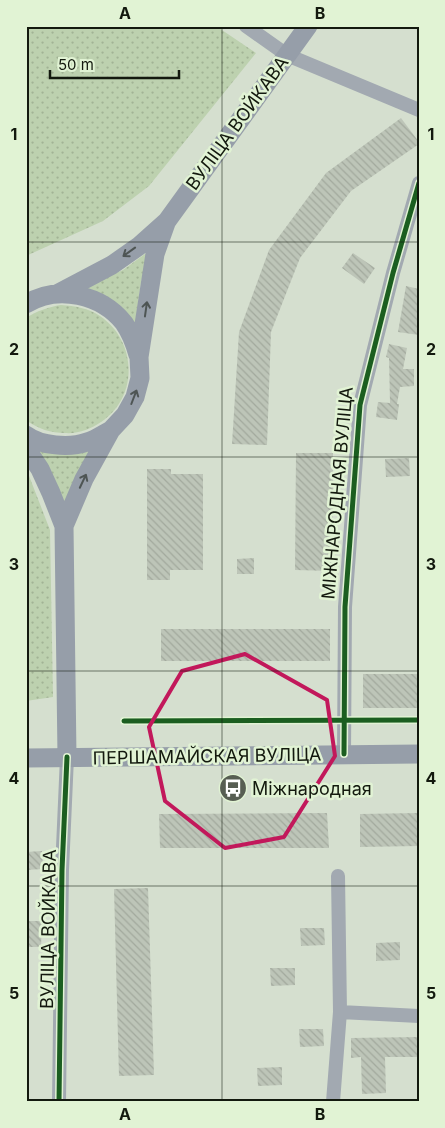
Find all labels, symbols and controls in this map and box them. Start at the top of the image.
text: A [119,3,131,23]
text: B [315,3,325,23]
scale bar [50,48,179,80]
street label: ВУЛІЦА ВОЙКАВА [181,52,292,194]
text: 50 m [58,55,94,74]
text: 1 [11,124,17,144]
text: 1 [428,124,434,144]
one-way arrow [123,247,137,258]
one-way arrow [141,302,151,318]
text: 2 [9,339,19,359]
text: 2 [426,339,436,359]
street label: МІЖНАРОДНАЯ ВУЛІЦА [317,386,357,600]
one-way arrow [130,390,139,405]
one-way arrow [78,474,88,489]
text: 3 [9,554,19,574]
text: 3 [426,554,436,574]
street label: ПЕРШАМАЙСКАЯ ВУЛІЦА [92,743,322,768]
text: 4 [9,768,20,788]
text: 4 [426,768,437,788]
bus stop icon: Міжнародная [218,773,248,803]
place label: Міжнародная [252,778,372,799]
street label: ВУЛІЦА ВОЙКАВА [35,849,60,1009]
text: 5 [9,983,19,1003]
text: 5 [426,983,436,1003]
text: A [119,1104,131,1124]
text: B [315,1104,325,1124]

